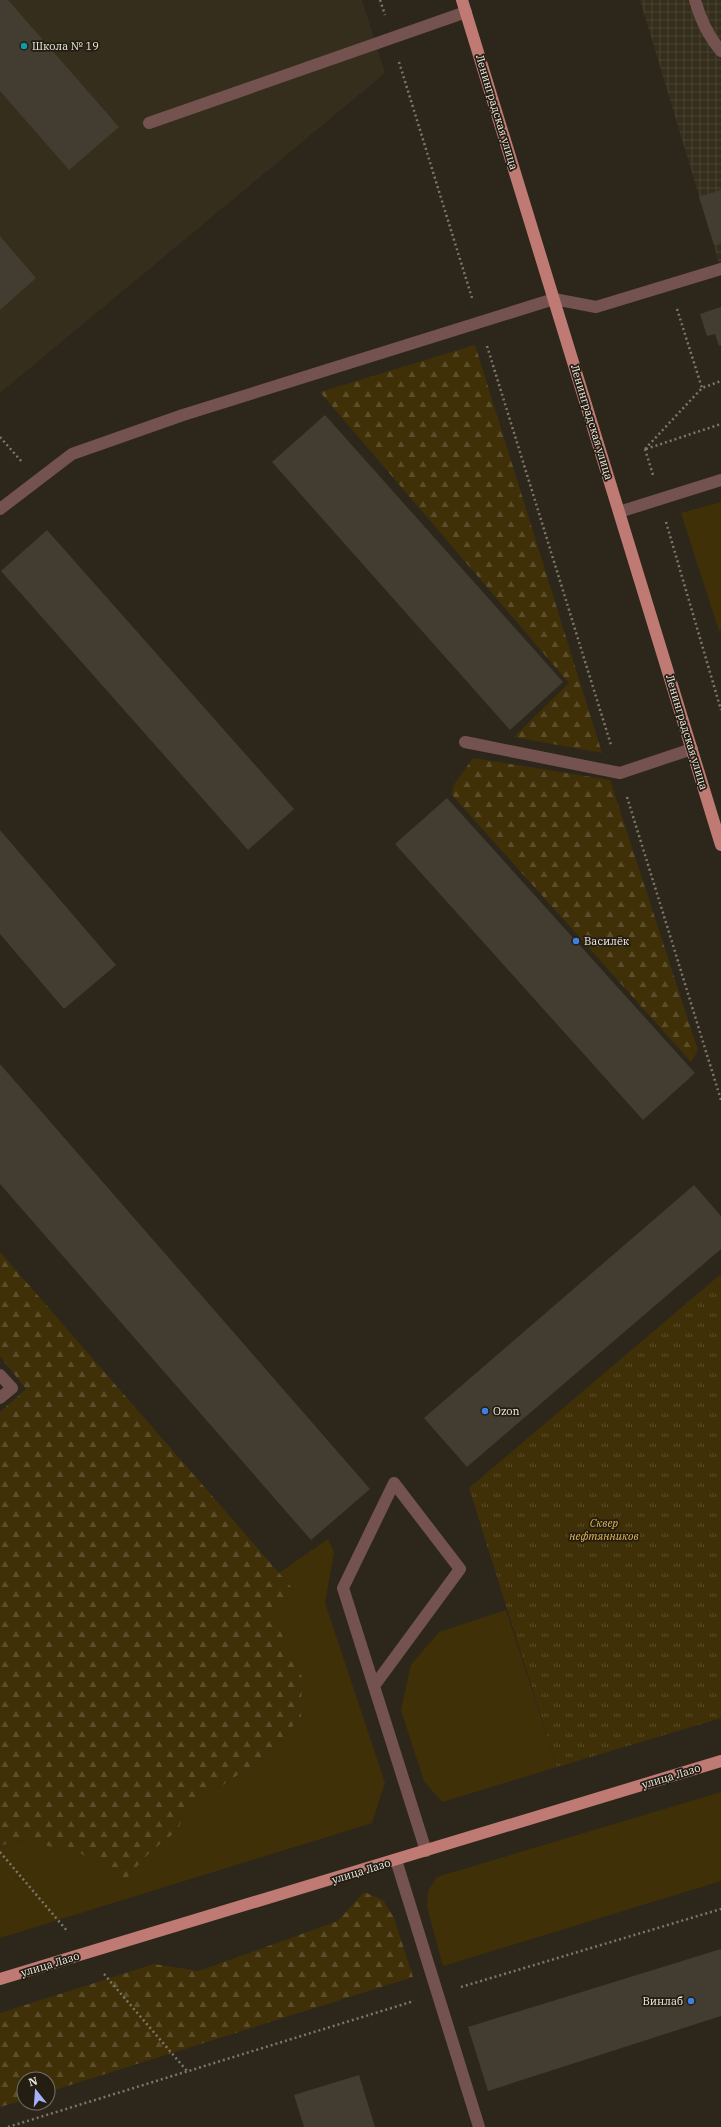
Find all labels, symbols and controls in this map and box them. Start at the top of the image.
place label: Школа № 19 [32,39,99,53]
marker: Школа № 19 [19,41,29,51]
street label: Ленинградская улица [473,53,521,171]
street label: Ленинградская улица [568,363,616,481]
street label: Ленинградская улица [663,673,711,791]
place label: Василёк [584,934,630,948]
marker: Василёк [571,936,581,946]
place label: Ozon [493,1404,520,1418]
marker: Ozon [480,1406,490,1416]
park label: Сквер нефтянников [569,1516,639,1543]
street label: улица Лазо [640,1760,702,1792]
street label: улица Лазо [330,1855,392,1887]
street label: улица Лазо [19,1948,81,1980]
place label: Винлаб [642,1994,683,2008]
marker: Винлаб [686,1996,696,2006]
north arrow [16,2071,56,2111]
text: N [27,2073,40,2089]

